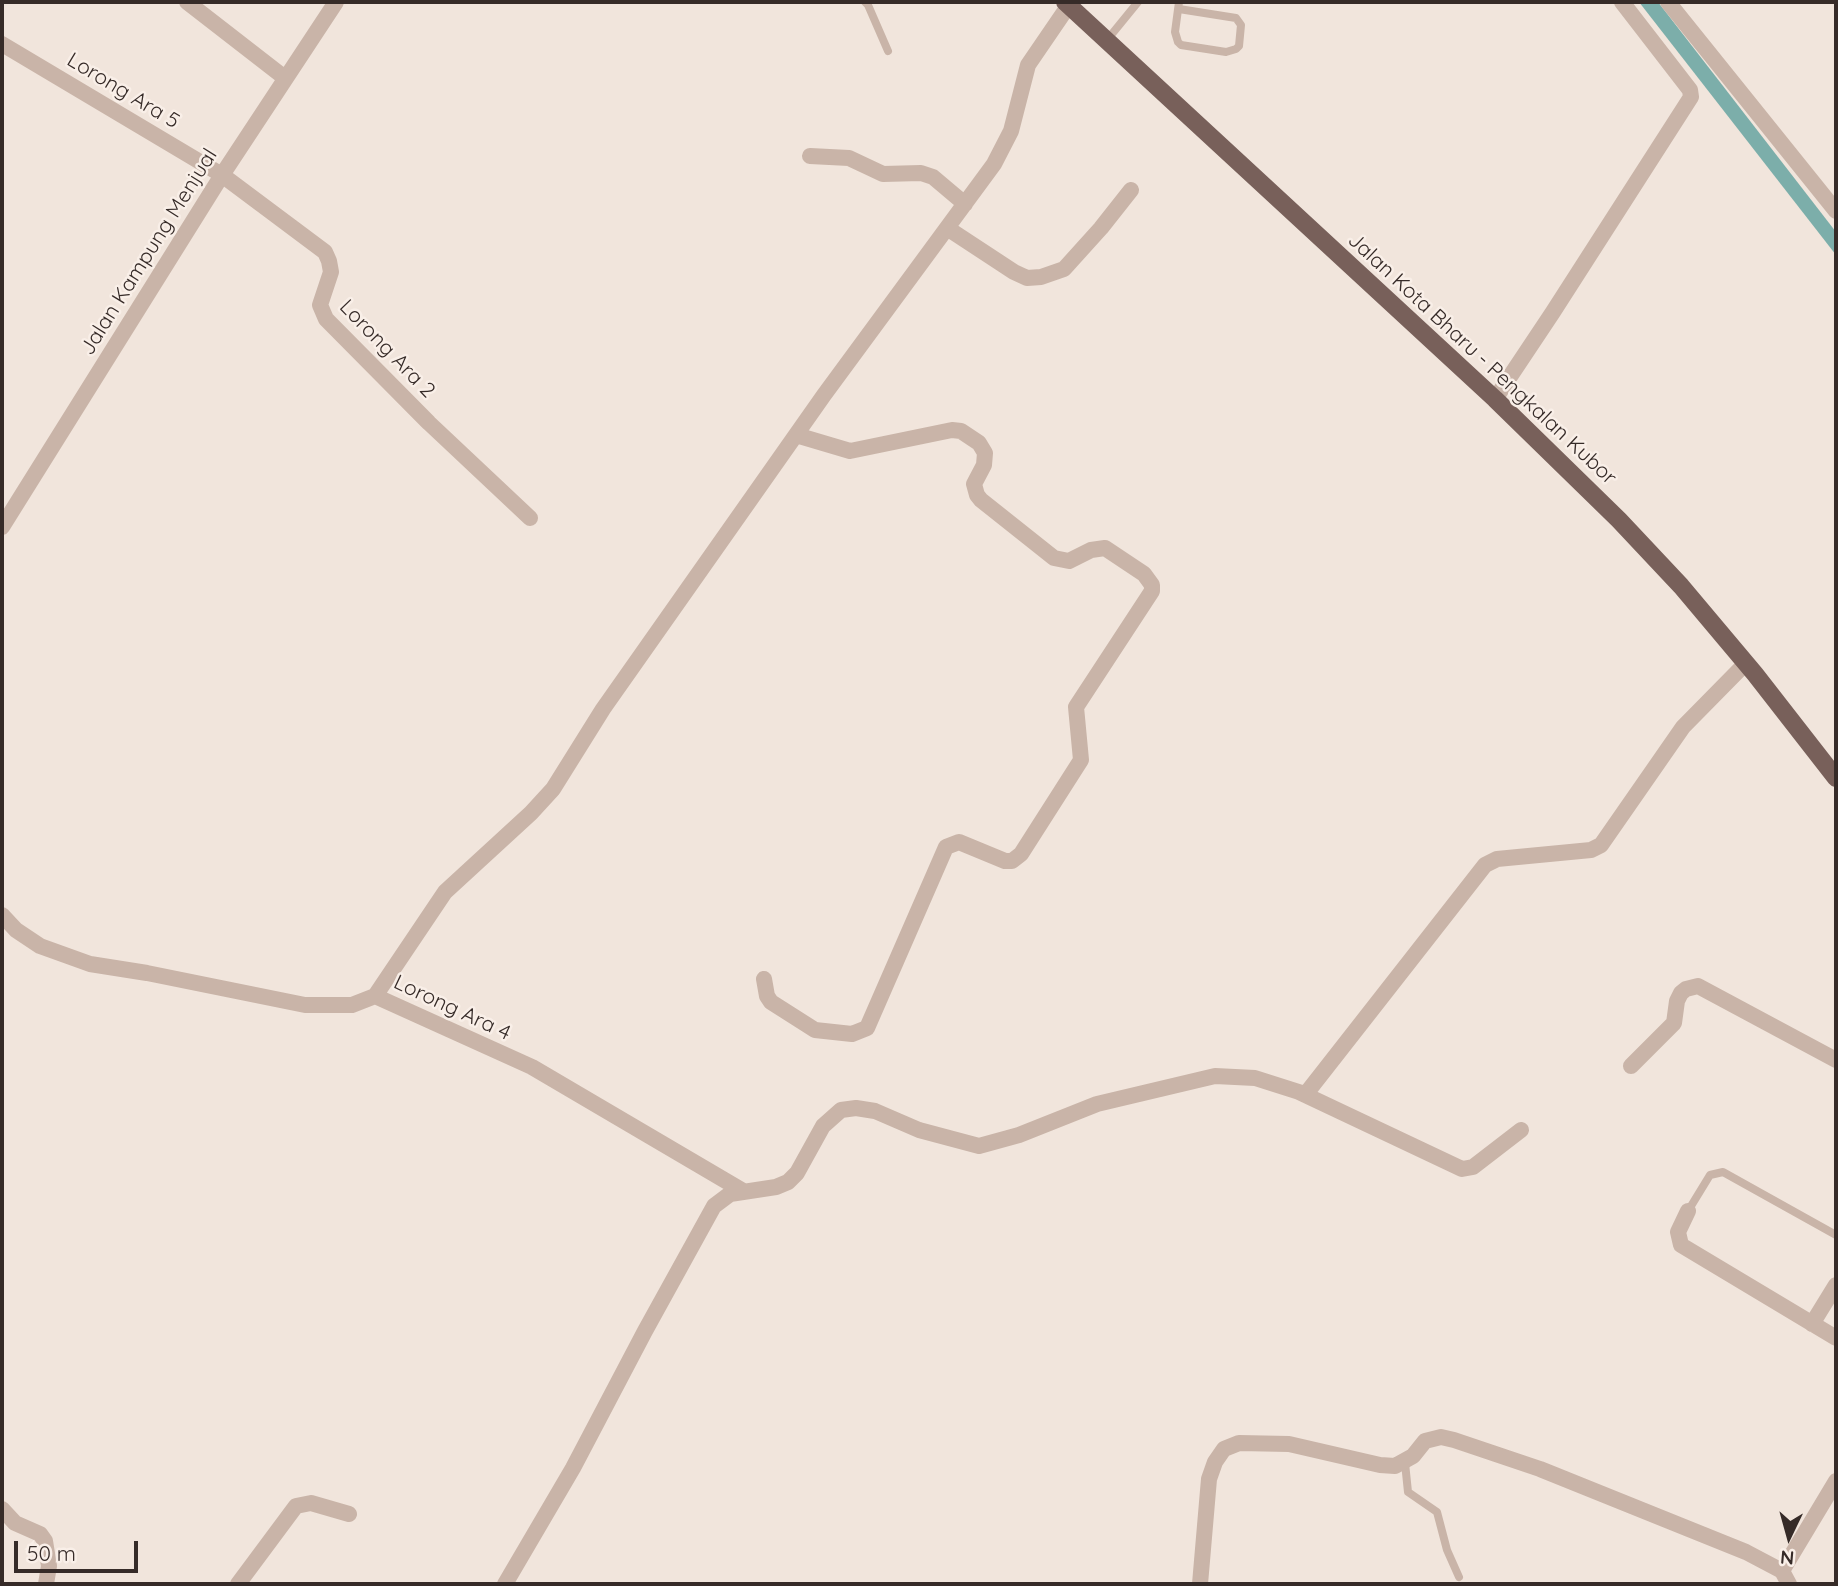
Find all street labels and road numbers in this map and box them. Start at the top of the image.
street label: Lorong Ara 5 [62,48,184,134]
street label: Jalan Kampung Menjual [75,144,223,360]
street label: Jalan Kota Bharu - Pengkalan Kubor [1342,228,1622,490]
street label: Lorong Ara 2 [334,295,440,403]
street label: Lorong Ara 4 [390,970,514,1046]

